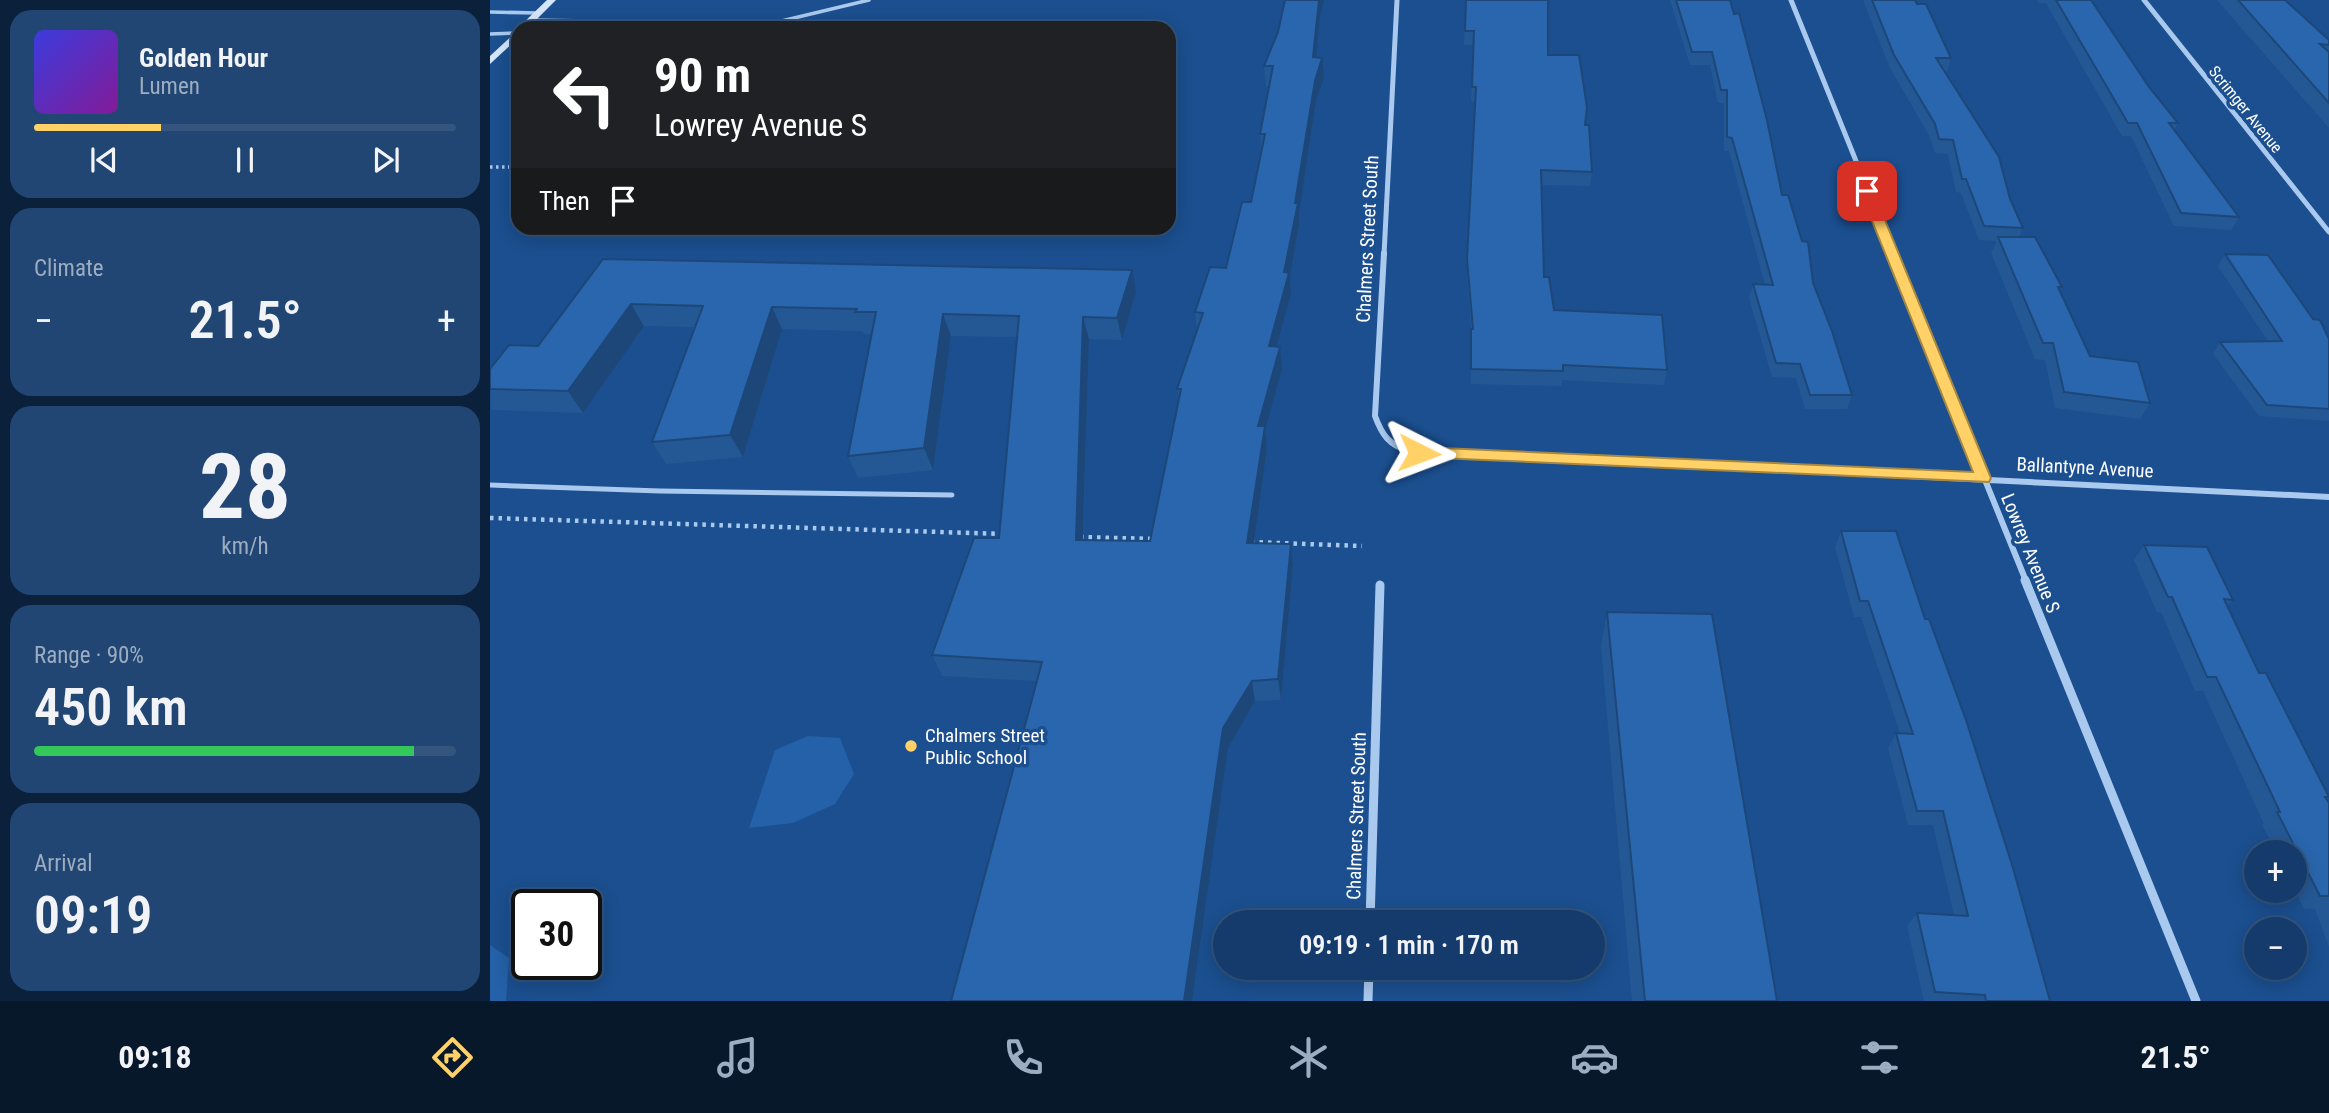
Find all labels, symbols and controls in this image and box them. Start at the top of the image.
text: Golden Hour [139,43,268,73]
text: 90 m [654,47,751,104]
icon: left [539,49,630,140]
street label: Scrimger Avenue [2205,62,2286,157]
text: Lumen [139,73,200,100]
text: Lowrey Avenue S [654,106,867,144]
icon: previous [85,141,123,179]
icon: pause [226,141,264,179]
icon: next [367,141,405,179]
street label: Chalmers Street South [1352,155,1383,323]
pin [1837,161,1897,221]
icon: arrive [1848,172,1886,210]
icon: arrive [604,182,642,220]
text: Then [539,186,590,216]
text: Climate [34,255,104,282]
text: 21.5° [188,290,302,351]
text: − [34,299,53,343]
text: + [437,299,456,343]
position arrow [1382,416,1456,490]
text: 28 [199,434,291,540]
street label: Ballantyne Avenue [2016,452,2154,483]
street label: Lowrey Avenue S [1996,490,2065,616]
text: km/h [221,533,269,560]
text: Range · 90% [34,642,144,669]
text: 450 km [34,677,188,738]
place label: Chalmers Street Public School [925,724,1045,769]
street label: Chalmers Street South [1342,732,1371,900]
marker: Chalmers Street Public School [903,738,919,754]
map controls [2244,840,2307,980]
button: + [2244,840,2307,903]
text: Arrival [34,850,93,877]
text: 09:19 [34,885,152,946]
speed limit sign: 30 [511,889,602,980]
button: − [2244,917,2307,980]
text: 09:19 · 1 min · 170 m [1299,930,1519,960]
icon: directions [428,1033,477,1082]
icon: music [713,1033,762,1082]
icon: phone [999,1033,1048,1082]
icon: climate [1284,1033,1333,1082]
icon: car [1570,1033,1619,1082]
icon: filters [1855,1033,1904,1082]
text: 09:18 [118,1038,192,1076]
text: 21.5° [2140,1038,2211,1076]

